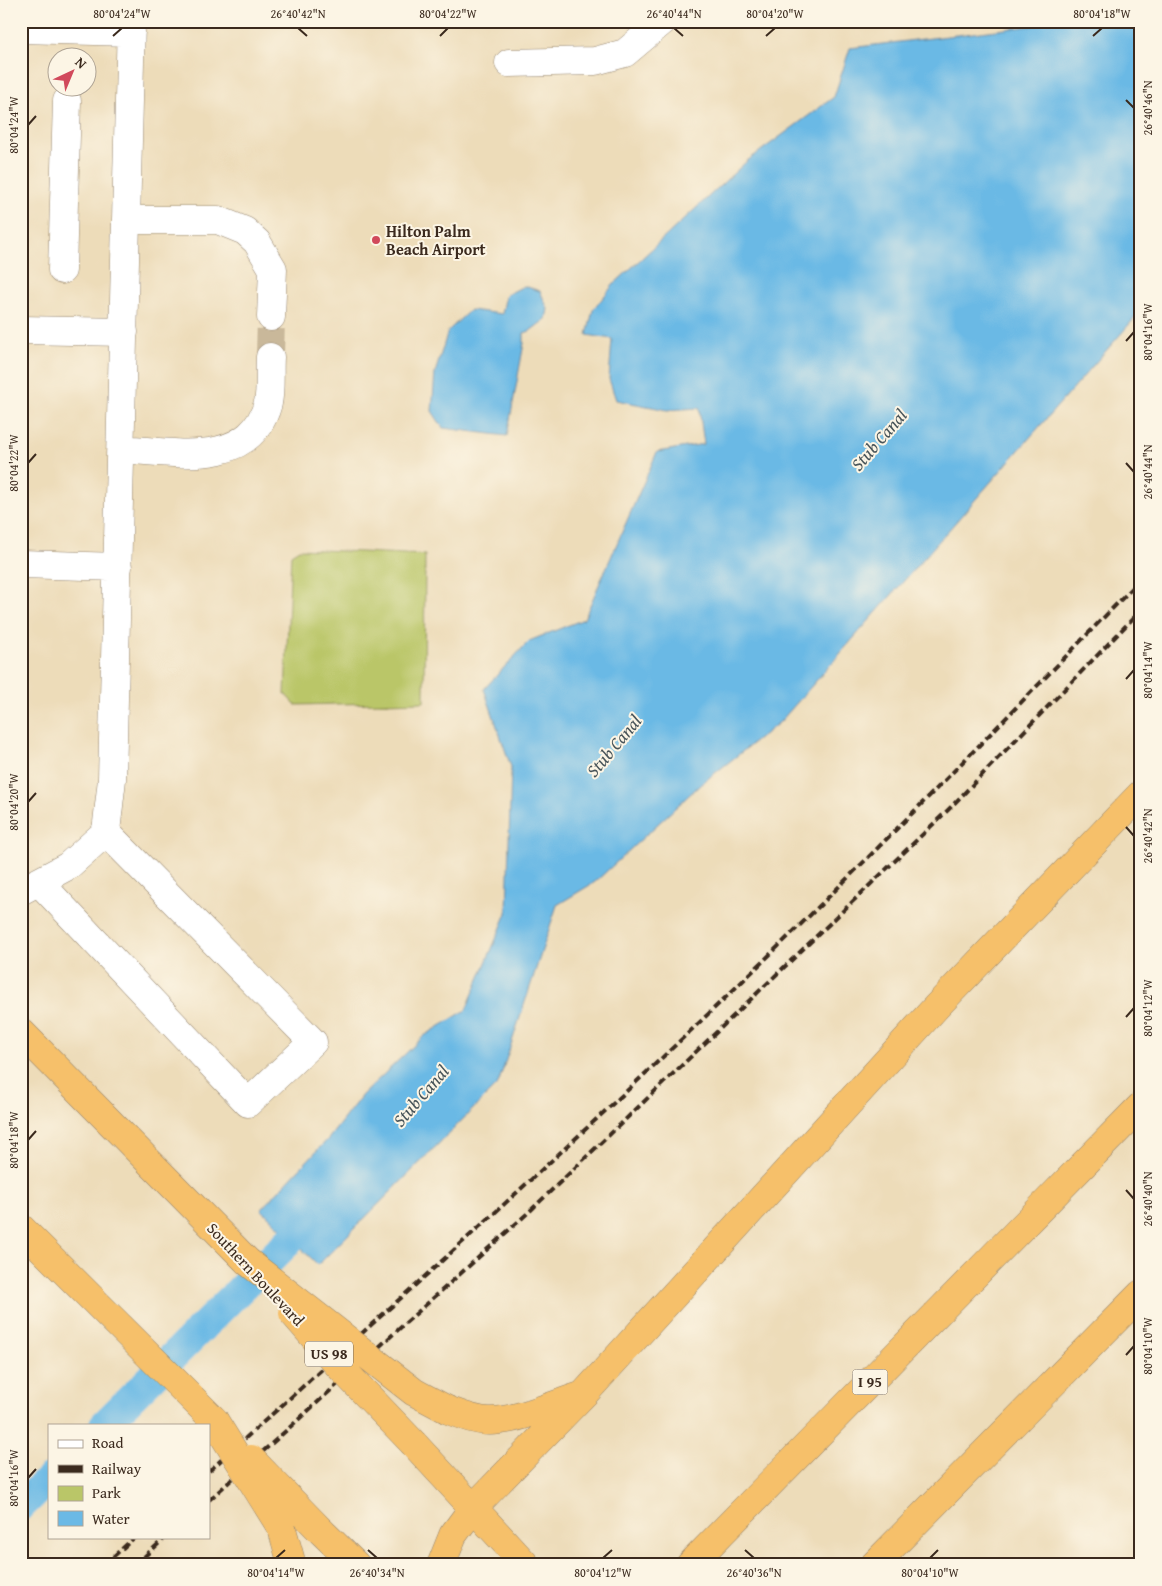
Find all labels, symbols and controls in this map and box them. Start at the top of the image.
text: 80°04'24"W [93,5,152,22]
text: 26°40'42"N [270,5,326,22]
text: 80°04'22"W [419,5,478,22]
text: 26°40'44"N [646,5,702,22]
text: 80°04'20"W [746,5,805,22]
text: 80°04'18"W [1073,5,1132,22]
north arrow [48,48,98,98]
text: N [71,52,92,74]
text: 26°40'46"N [1139,80,1156,136]
text: 80°04'24"W [5,95,22,154]
place label: Hilton Palm Beach Airport [386,219,486,261]
marker: Hilton Palm Beach Airport [370,234,382,246]
text: 80°04'16"W [1139,302,1156,361]
water label: Stub Canal [844,402,914,477]
text: 80°04'22"W [5,433,22,492]
text: 26°40'44"N [1139,444,1156,500]
text: 80°04'14"W [1139,640,1156,699]
water label: Stub Canal [579,708,648,783]
text: 80°04'20"W [5,772,22,831]
text: 26°40'42"N [1139,808,1156,864]
text: 80°04'12"W [1139,978,1156,1037]
water label: Stub Canal [386,1058,456,1133]
text: 80°04'18"W [5,1110,22,1169]
text: 26°40'40"N [1139,1171,1156,1227]
street label: Southern Boulevard [202,1217,311,1332]
text: 80°04'10"W [1139,1316,1156,1375]
road number: US 98 [305,1342,353,1366]
road number: I 95 [852,1370,888,1394]
legend [48,1424,210,1538]
text: Road [92,1432,123,1453]
text: 80°04'16"W [5,1448,22,1507]
text: Railway [92,1458,142,1479]
text: Park [92,1482,121,1503]
text: Water [92,1508,130,1529]
text: 80°04'14"W [247,1564,306,1581]
text: 26°40'34"N [349,1564,405,1581]
text: 80°04'12"W [574,1564,633,1581]
text: 26°40'36"N [726,1564,782,1581]
text: 80°04'10"W [901,1564,960,1581]

